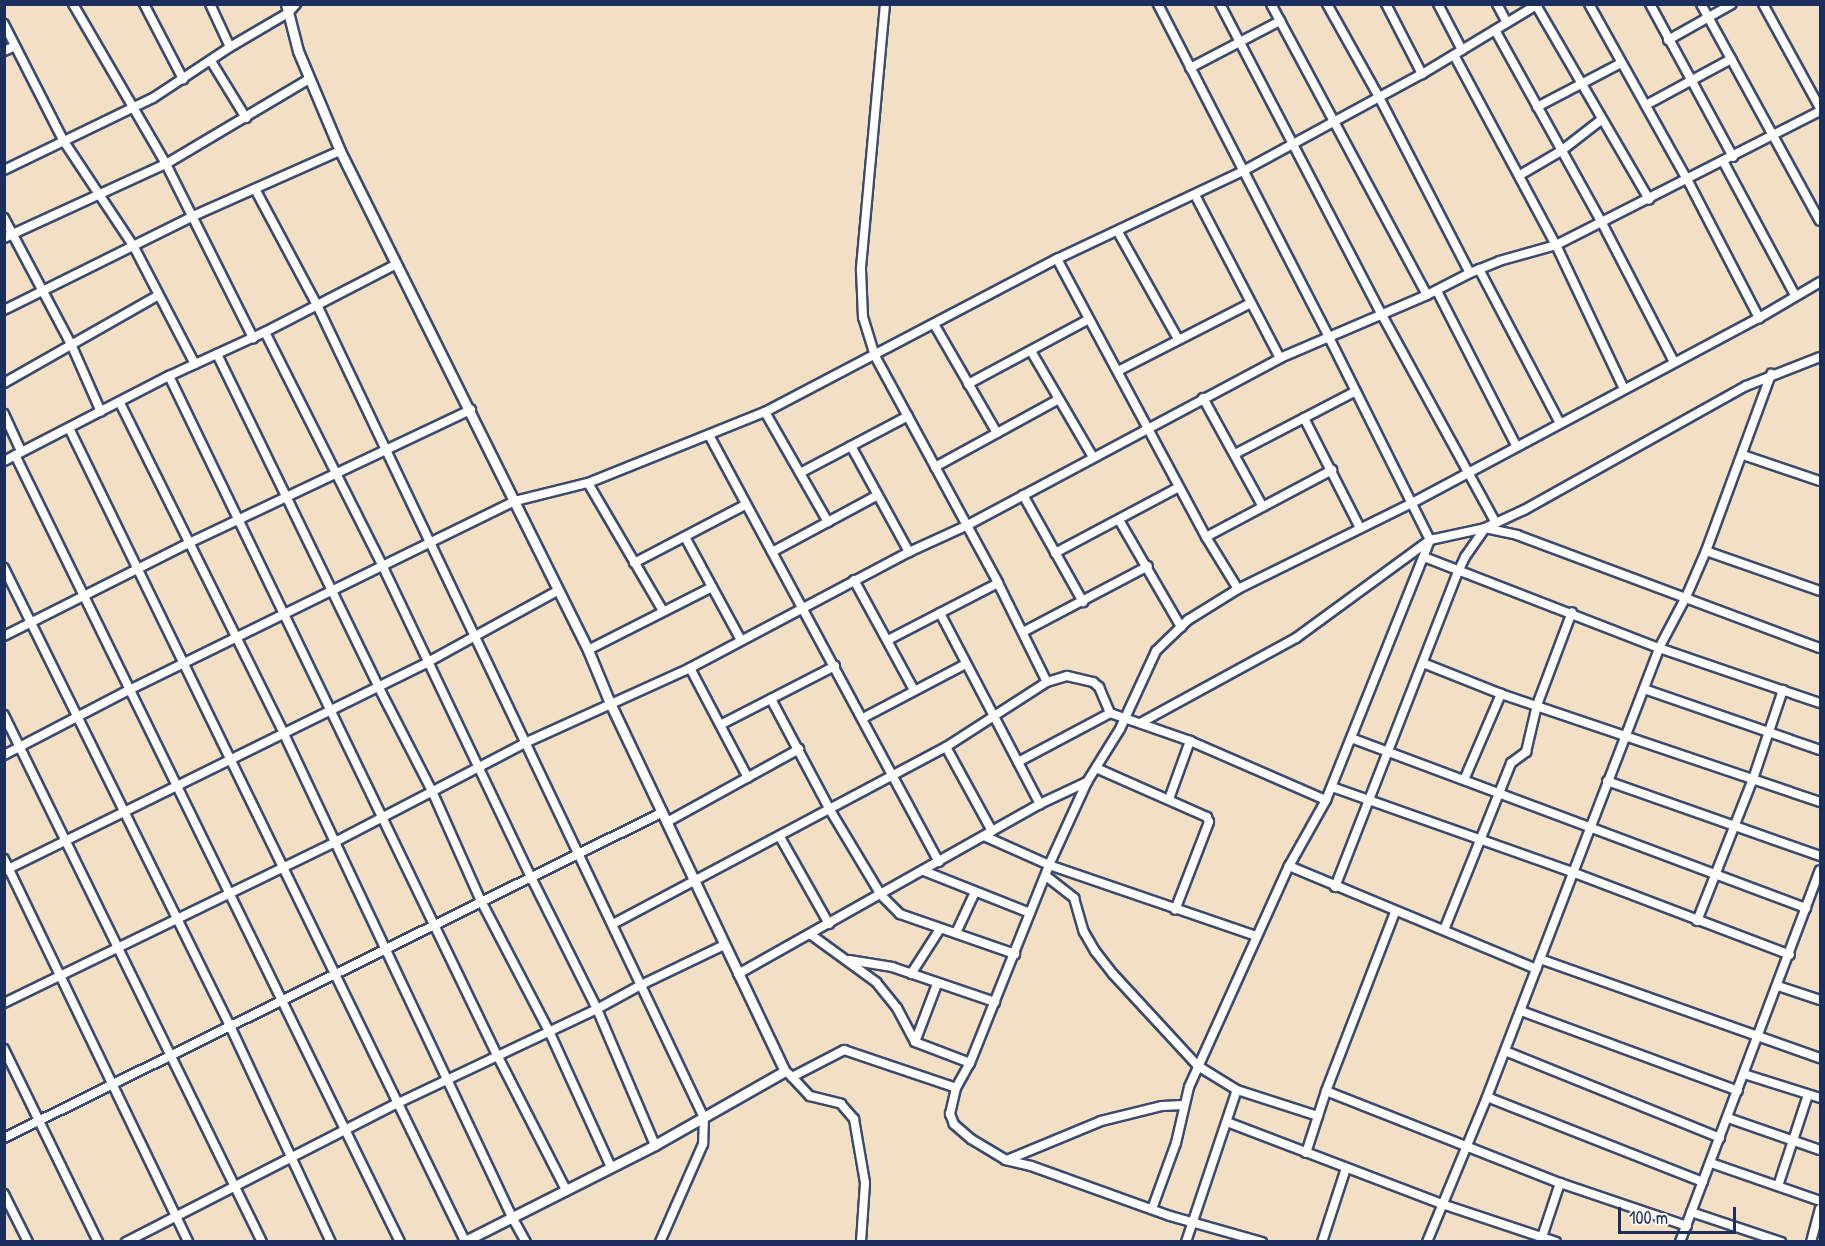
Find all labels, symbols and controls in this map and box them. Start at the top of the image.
scale bar [1621,1195,1740,1233]
text: 100 m [1629,1205,1668,1230]

